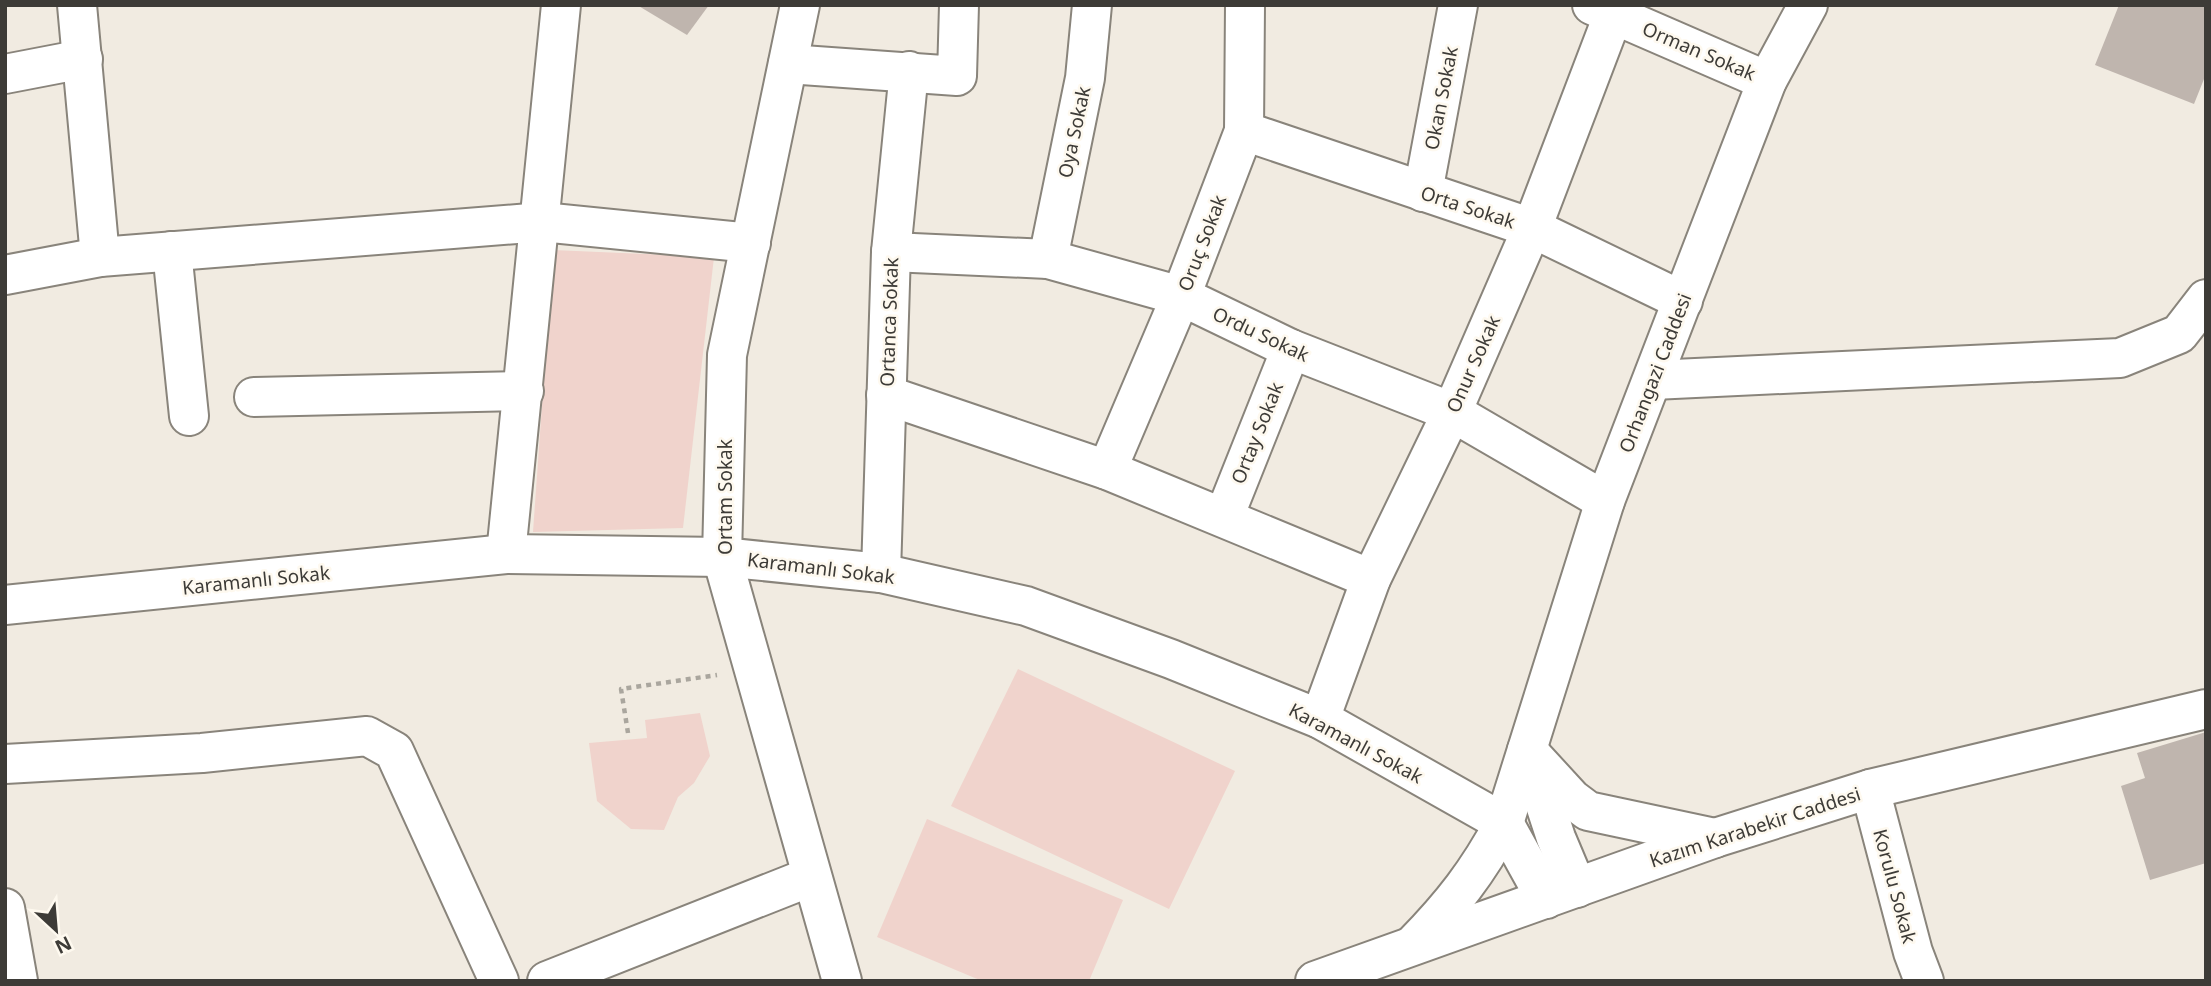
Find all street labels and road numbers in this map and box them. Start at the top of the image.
street label: Orman Sokak [1638,15,1760,87]
street label: Okan Sokak [1418,44,1464,152]
street label: Oya Sokak [1052,84,1096,180]
street label: Orta Sokak [1417,179,1519,235]
street label: Oruç Sokak [1172,191,1232,295]
street label: Ortanca Sokak [874,257,904,387]
street label: Orhangazi Caddesi [1613,290,1697,456]
street label: Ordu Sokak [1209,300,1313,368]
street label: Onur Sokak [1440,311,1506,417]
street label: Ortay Sokak [1225,378,1289,488]
street label: Ortam Sokak [712,439,738,555]
street label: Karamanlı Sokak [746,546,896,590]
street label: Karamanlı Sokak [181,559,331,601]
street label: Karamanlı Sokak [1284,697,1428,789]
street label: Kazım Karabekir Caddesi [1646,781,1864,873]
street label: Korulu Sokak [1867,826,1923,946]

